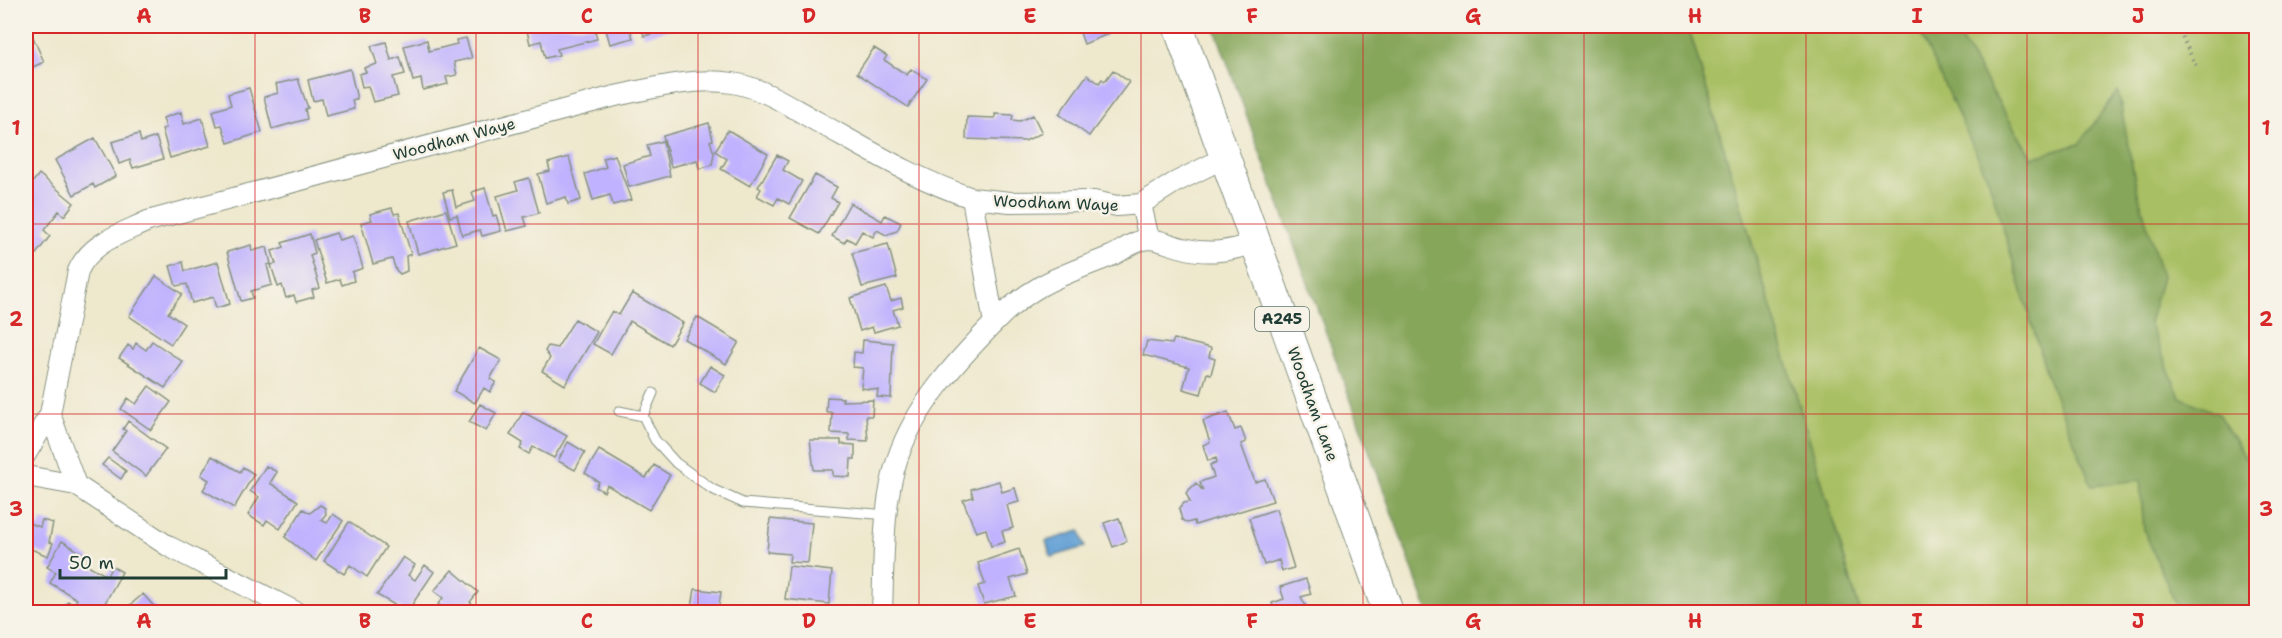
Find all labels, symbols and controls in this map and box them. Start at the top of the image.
text: A [136,3,152,29]
text: B [359,3,371,29]
text: C [581,3,593,29]
text: D [802,3,816,29]
text: E [1023,3,1037,29]
text: F [1246,3,1258,29]
text: G [1465,3,1481,29]
text: H [1688,3,1702,29]
text: I [1911,3,1923,29]
text: J [2132,3,2145,29]
street label: Woodham Waye [391,113,517,165]
text: 1 [11,115,21,141]
text: 1 [2261,115,2271,141]
street label: Woodham Waye [993,190,1119,216]
text: 2 [9,306,23,332]
text: 2 [2259,306,2273,332]
road number: A245 [1255,307,1309,331]
street label: Woodham Lane [1283,344,1343,464]
text: 3 [9,496,23,522]
text: 3 [2259,496,2273,522]
scale bar [60,542,226,580]
text: 50 m [69,551,114,575]
text: A [136,608,152,634]
text: B [359,608,371,634]
text: C [581,608,593,634]
text: D [802,608,816,634]
text: E [1023,608,1037,634]
text: F [1246,608,1258,634]
text: G [1465,608,1481,634]
text: H [1688,608,1702,634]
text: I [1911,608,1923,634]
text: J [2132,608,2145,634]

